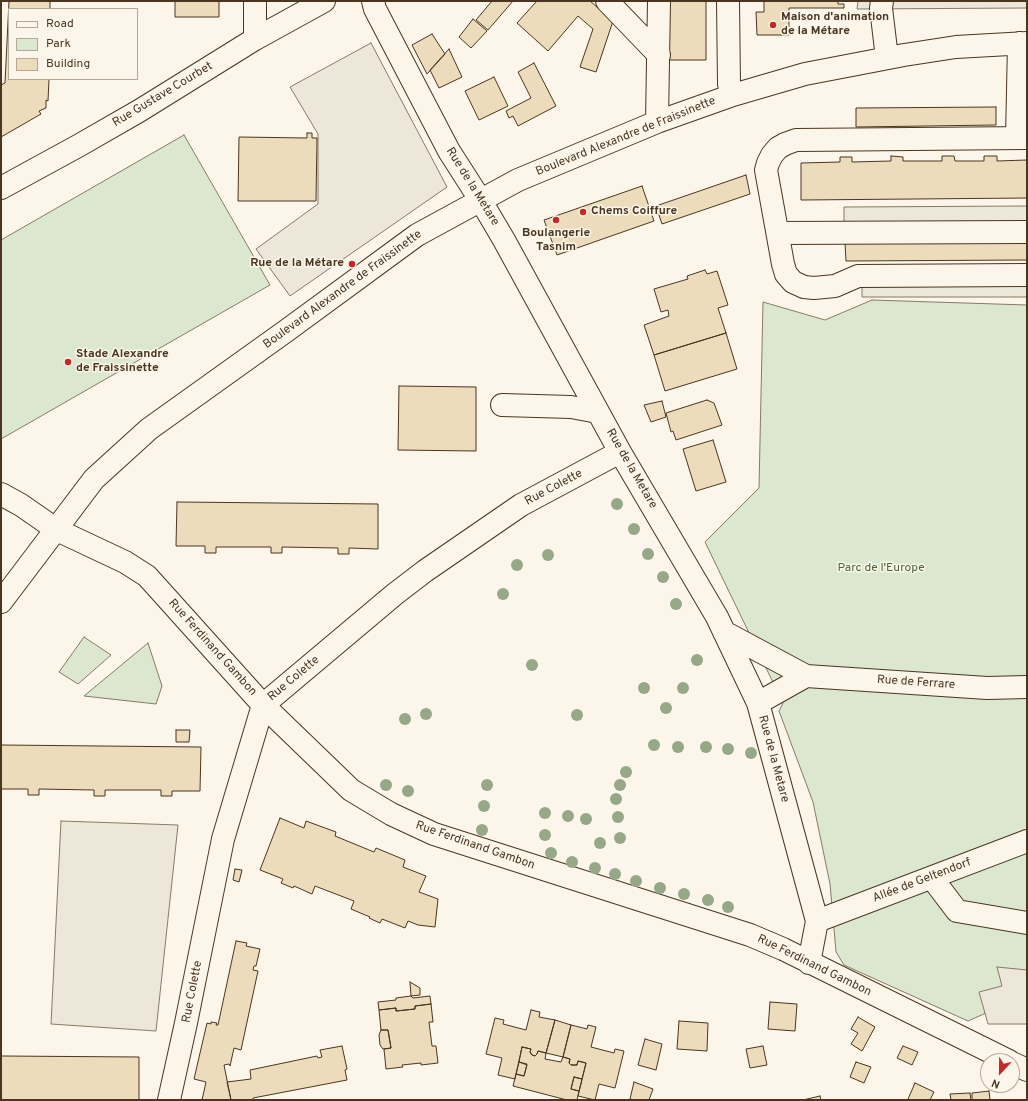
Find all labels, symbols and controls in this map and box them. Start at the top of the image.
legend [8,8,138,80]
place label: Maison d'animation de la Métare [781,11,889,39]
text: Road [46,16,74,32]
marker: Maison d'animation de la Métare [768,20,778,30]
text: Park [46,36,71,52]
text: Building [46,56,90,72]
street label: Rue Gustave Courbet [110,59,216,131]
street label: Boulevard Alexandre de Fraissinette [534,94,718,180]
street label: Rue de la Metare [442,145,502,229]
place label: Chems Coiffure [591,205,677,219]
marker: Chems Coiffure [578,207,588,217]
marker: Boulangerie Tasnim [551,215,561,225]
place label: Boulangerie Tasnim [522,227,590,255]
street label: Boulevard Alexandre de Fraissinette [261,228,425,352]
place label: Rue de la Métare [250,257,344,271]
marker: Rue de la Métare [347,259,357,269]
place label: Stade Alexandre de Fraissinette [76,348,169,376]
marker: Stade Alexandre de Fraissinette [63,357,73,367]
street label: Rue de la Metare [602,427,660,511]
street label: Rue Colette [523,467,585,509]
park label: Parc de l'Europe [837,562,925,576]
street label: Rue Ferdinand Gambon [165,597,259,699]
street label: Rue Colette [265,653,323,705]
street label: Rue de Ferrare [876,673,956,693]
street label: Rue de la Metare [754,714,792,804]
street label: Rue Ferdinand Gambon [413,819,537,873]
street label: Allée de Geltendorf [871,856,973,906]
street label: Rue Ferdinand Gambon [755,932,873,1000]
street label: Rue Colette [180,960,206,1024]
north arrow [980,1053,1020,1093]
text: N [990,1075,1002,1091]

